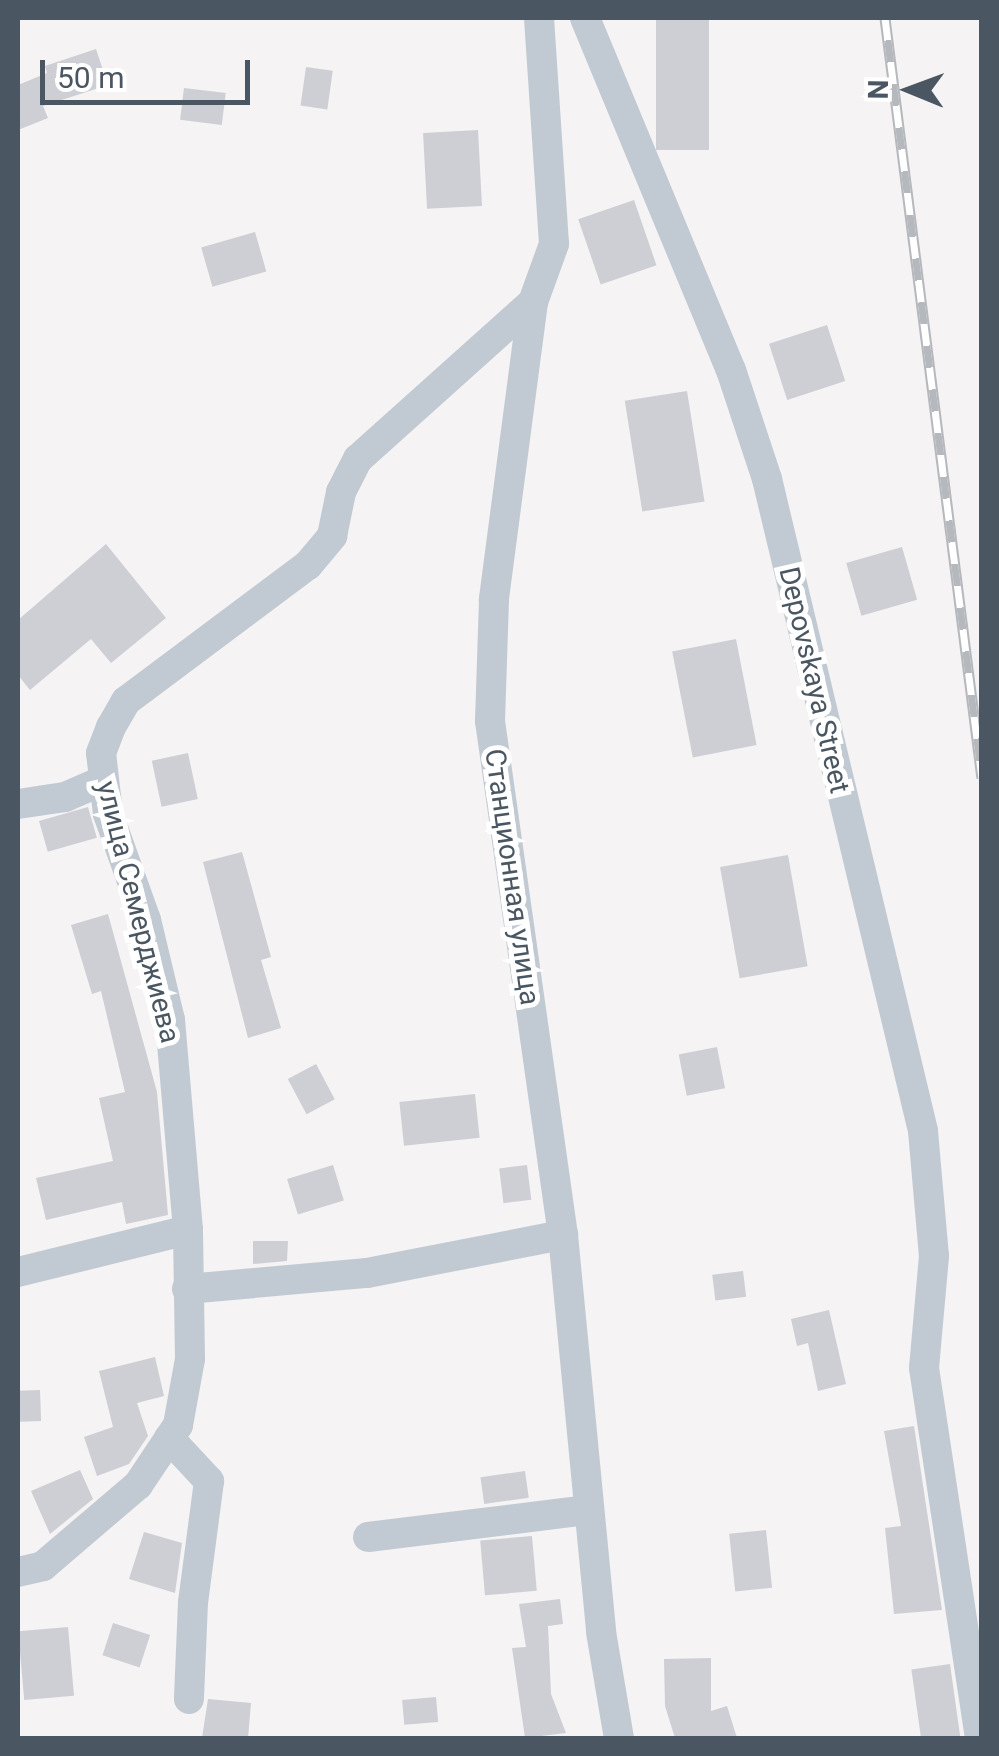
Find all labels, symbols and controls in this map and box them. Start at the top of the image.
scale bar [45,40,255,102]
north arrow [859,40,959,140]
text: 50 m [57,60,124,95]
text: N [862,79,895,100]
street label: Depovskaya Street [772,564,856,796]
street label: Станционная улица [477,747,547,1007]
street label: улица Семерджиева [89,778,187,1046]

